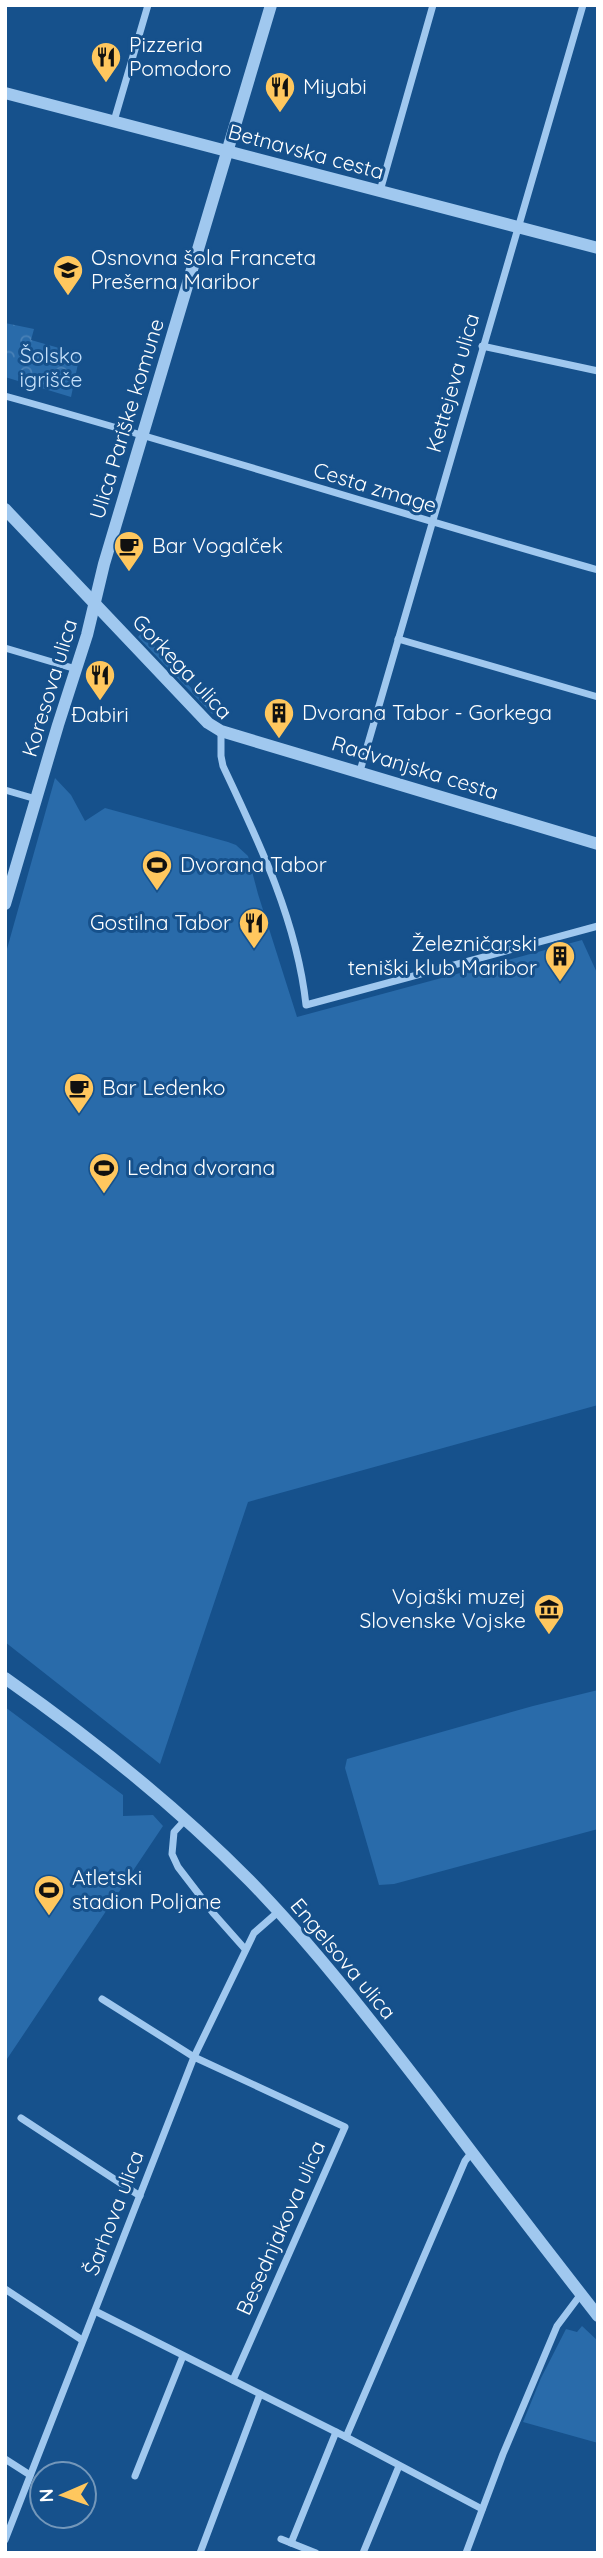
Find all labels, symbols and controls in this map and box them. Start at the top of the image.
place label: Pizzeria Pomodoro [129,31,232,81]
restaurant icon: Pizzeria Pomodoro [89,40,123,84]
restaurant icon: Miyabi [263,70,297,114]
place label: Miyabi [303,73,367,99]
street label: Betnavska cesta [226,118,387,184]
place label: Osnovna šola Franceta Prešerna Maribor [91,244,316,294]
school or university icon: Osnovna šola Franceta Prešerna Maribor [51,253,85,297]
street label: Kettejeva ulica [420,310,484,455]
street label: Ulica Pariške komune [83,315,169,522]
park label: Šolsko igrišče [20,342,82,392]
street label: Cesta zmage [311,456,440,518]
cafe icon: Bar Vogalček [112,529,146,573]
place label: Bar Vogalček [152,532,283,558]
street label: Gorkega ulica [127,608,238,724]
street label: Koresova ulica [16,616,82,760]
restaurant icon: Đabiri [83,658,117,702]
building icon: Dvorana Tabor - Gorkega [262,696,296,740]
place label: Dvorana Tabor - Gorkega [302,699,552,725]
place label: Đabiri [71,701,129,727]
street label: Radvanjska cesta [329,729,502,805]
sports icon: Dvorana Tabor [140,848,174,892]
place label: Dvorana Tabor [180,851,327,877]
restaurant icon: Gostilna Tabor [237,906,271,950]
place label: Gostilna Tabor [90,909,231,935]
place label: Železničarski teniški klub Maribor [348,930,537,980]
building icon: Železničarski teniški klub Maribor [543,939,577,983]
cafe icon: Bar Ledenko [62,1071,96,1115]
place label: Bar Ledenko [102,1074,225,1100]
sports icon: Ledna dvorana [87,1151,121,1195]
place label: Ledna dvorana [127,1154,275,1180]
place label: Vojaški muzej Slovenske Vojske [359,1583,526,1633]
museum icon: Vojaški muzej Slovenske Vojske [532,1592,566,1636]
place label: Atletski stadion Poljane [72,1864,221,1914]
sports icon: Atletski stadion Poljane [32,1873,66,1917]
street label: Engelsova ulica [286,1892,402,2024]
street label: Besednjakova ulica [230,2136,330,2319]
street label: Šarhova ulica [77,2147,149,2279]
north arrow [28,2460,98,2530]
text: N [34,2488,58,2503]

